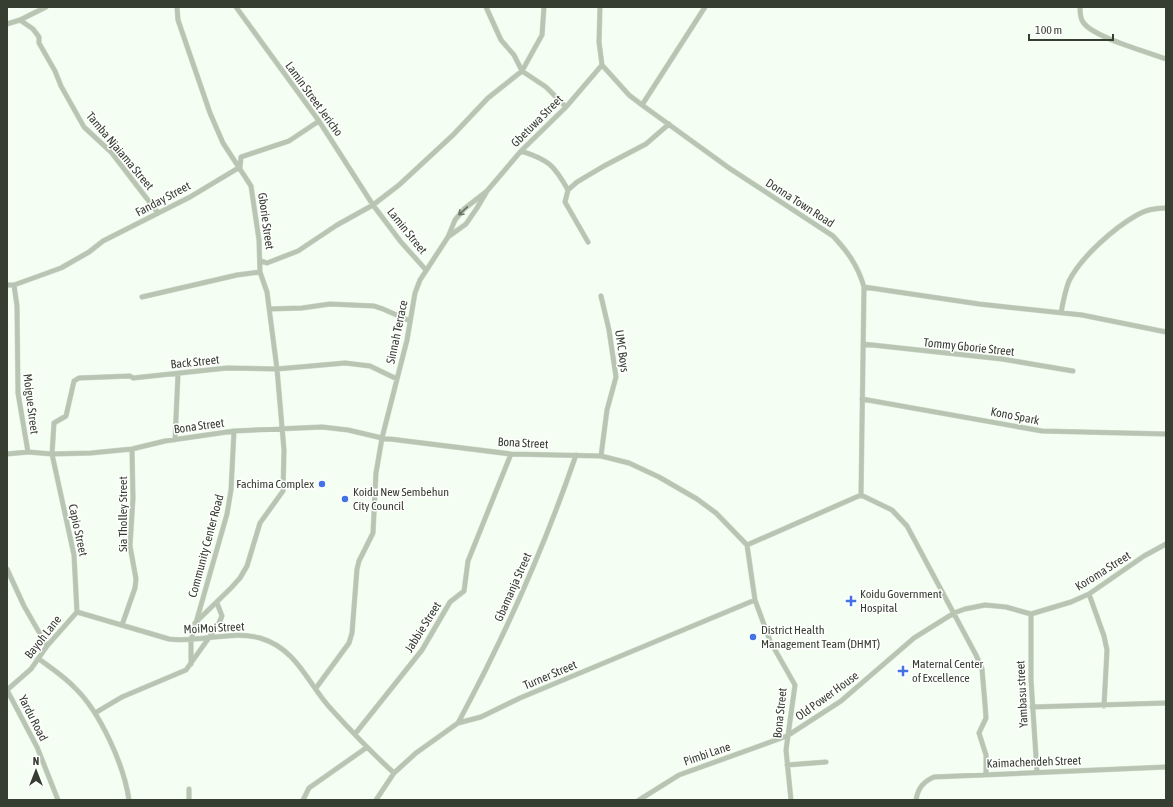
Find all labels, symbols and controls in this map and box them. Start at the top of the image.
scale bar [1029,16,1113,42]
text: 100 m [1035,23,1062,37]
street label: Lamin Street Jericho [282,59,346,139]
street label: Gbetuwa Street [508,92,566,150]
street label: Tamba Njaiama Street [83,109,157,193]
street label: Donna Town Road [763,176,837,230]
street label: Fanday Street [133,178,193,219]
street label: Gborie Street [255,192,277,251]
street label: Lamin Street [384,205,430,257]
one-way arrow [458,206,468,216]
street label: Sinnah Terrace [383,299,411,365]
street label: UMC Boys [612,329,632,373]
street label: Tommy Gborie Street [923,335,1016,359]
street label: Back Street [170,352,221,372]
street label: Moigue Street [20,373,42,436]
street label: Kono Spark [989,404,1041,428]
street label: Bona Street [173,415,226,436]
street label: Bona Street [497,435,549,451]
street label: Sia Tholley Street [116,475,130,552]
place label: Fachima Complex [236,477,314,491]
marker: Fachima Complex [317,479,327,489]
place label: Koidu New Sembehun City Council [353,485,449,513]
street label: Community Center Road [185,493,227,599]
marker: Koidu New Sembehun City Council [340,494,350,504]
street label: Capio Street [66,503,90,558]
street label: Koroma Street [1073,548,1134,594]
street label: Gbamanja Street [492,550,535,624]
place label: Koidu Government Hospital [860,587,943,615]
marker: Koidu Government Hospital [845,595,857,607]
street label: Jabbie Street [402,599,444,655]
street label: Bayoh Lane [22,613,64,661]
street label: MoiMoi Street [183,619,245,637]
place label: District Health Management Team (DHMT) [761,623,880,651]
marker: District Health Management Team (DHMT) [748,632,758,642]
street label: Turner Street [521,657,579,693]
place label: Maternal Center of Excellence [912,657,984,685]
street label: Yambasu street [1013,659,1031,728]
marker: Maternal Center of Excellence [897,665,909,677]
street label: Old Power House [793,668,861,724]
street label: Bona Street [770,687,790,739]
street label: Yardu Road [15,693,51,743]
street label: Pimbi Lane [682,739,732,769]
north arrow [16,751,56,791]
street label: Kaimachendeh Street [986,753,1082,771]
text: N [33,755,39,767]

